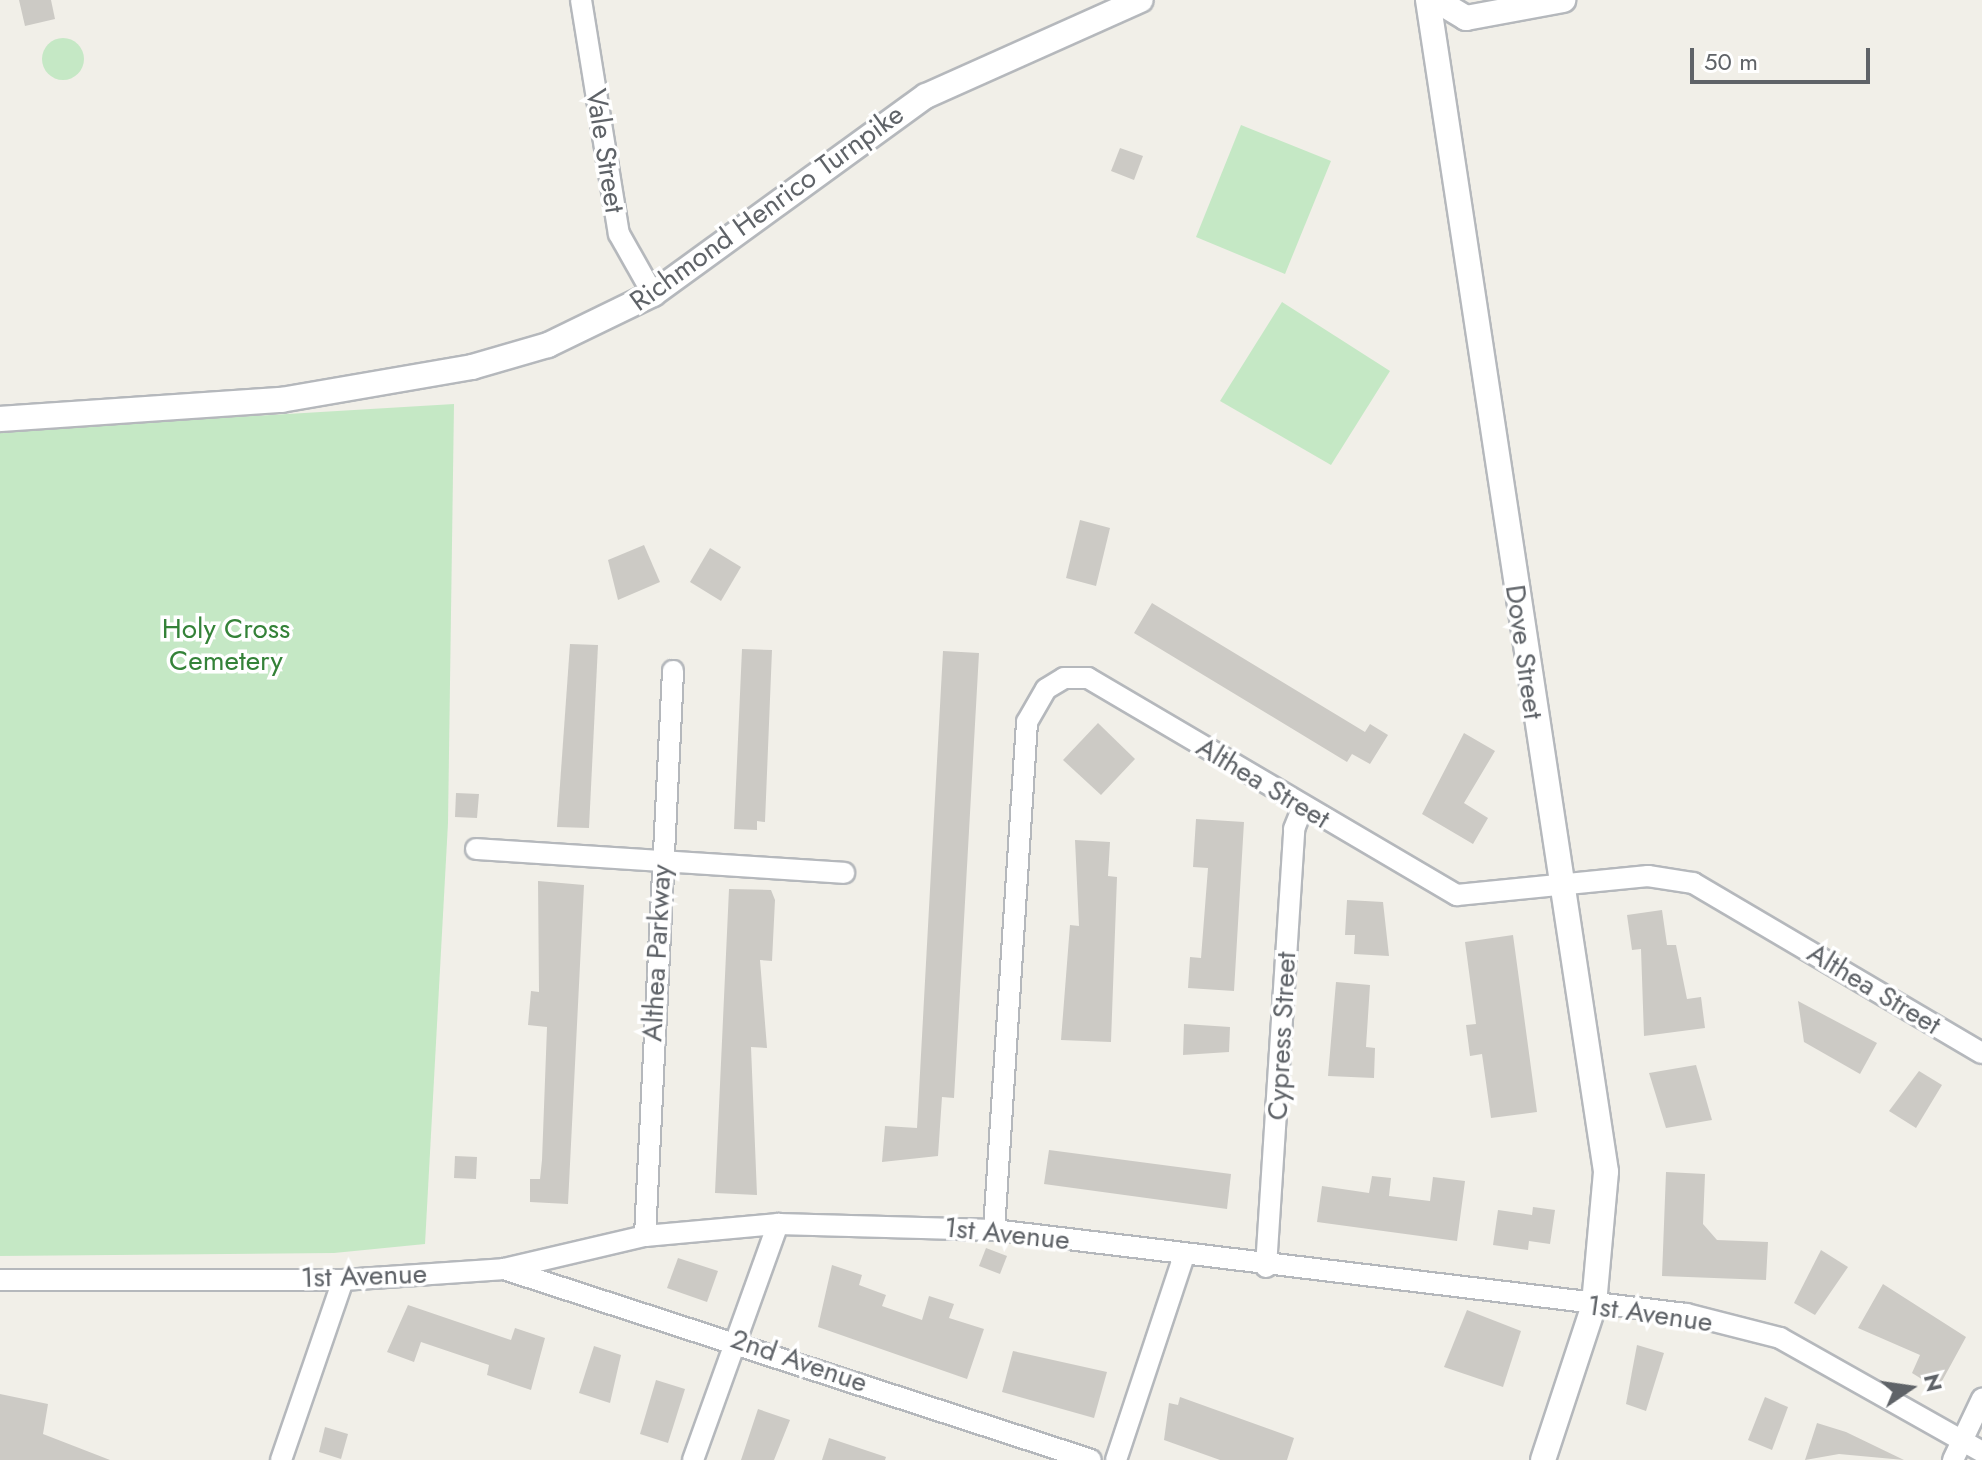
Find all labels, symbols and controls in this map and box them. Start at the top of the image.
scale bar [1694,32,1874,82]
text: 50 m [1704,44,1758,79]
street label: Vale Street [579,87,631,215]
street label: Richmond Henrico Turnpike [624,98,910,318]
street label: Dove Street [1498,583,1550,721]
park label: Holy Cross Cemetery [162,612,290,678]
street label: Althea Street [1190,730,1336,836]
street label: Althea Parkway [636,863,678,1043]
street label: Althea Street [1801,936,1947,1042]
street label: Cypress Street [1261,951,1303,1121]
street label: 1st Avenue [942,1211,1072,1257]
street label: 1st Avenue [300,1257,428,1295]
street label: 1st Avenue [1585,1289,1715,1339]
street label: 2nd Avenue [726,1322,872,1400]
north arrow [1870,1348,1950,1428]
text: N [1916,1370,1951,1395]

